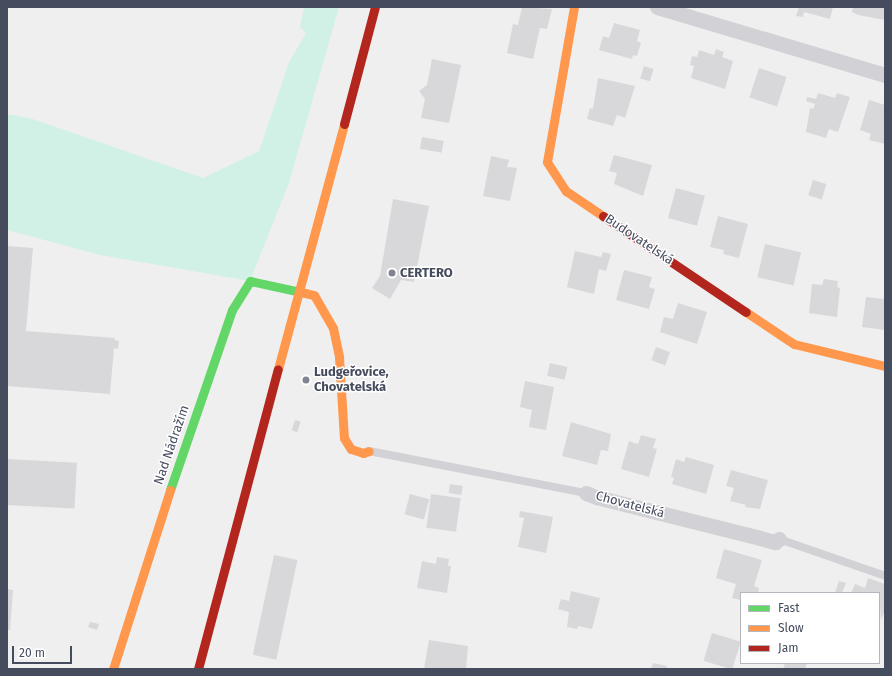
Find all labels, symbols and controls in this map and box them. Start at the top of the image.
street label: Budovatelská [602,211,676,269]
place label: CERTERO [400,265,453,281]
marker: CERTERO [387,268,397,278]
place label: Ludgeřovice, Chovatelská [314,365,389,396]
marker: Ludgeřovice, Chovatelská [301,375,311,385]
street label: Nad Nádražím [151,403,193,487]
street label: Chovatelská [594,488,666,522]
legend [740,592,880,664]
text: Fast [778,601,800,615]
text: Slow [778,621,804,635]
scale bar [14,638,74,664]
text: Jam [778,641,798,655]
text: 20 m [19,646,45,660]

